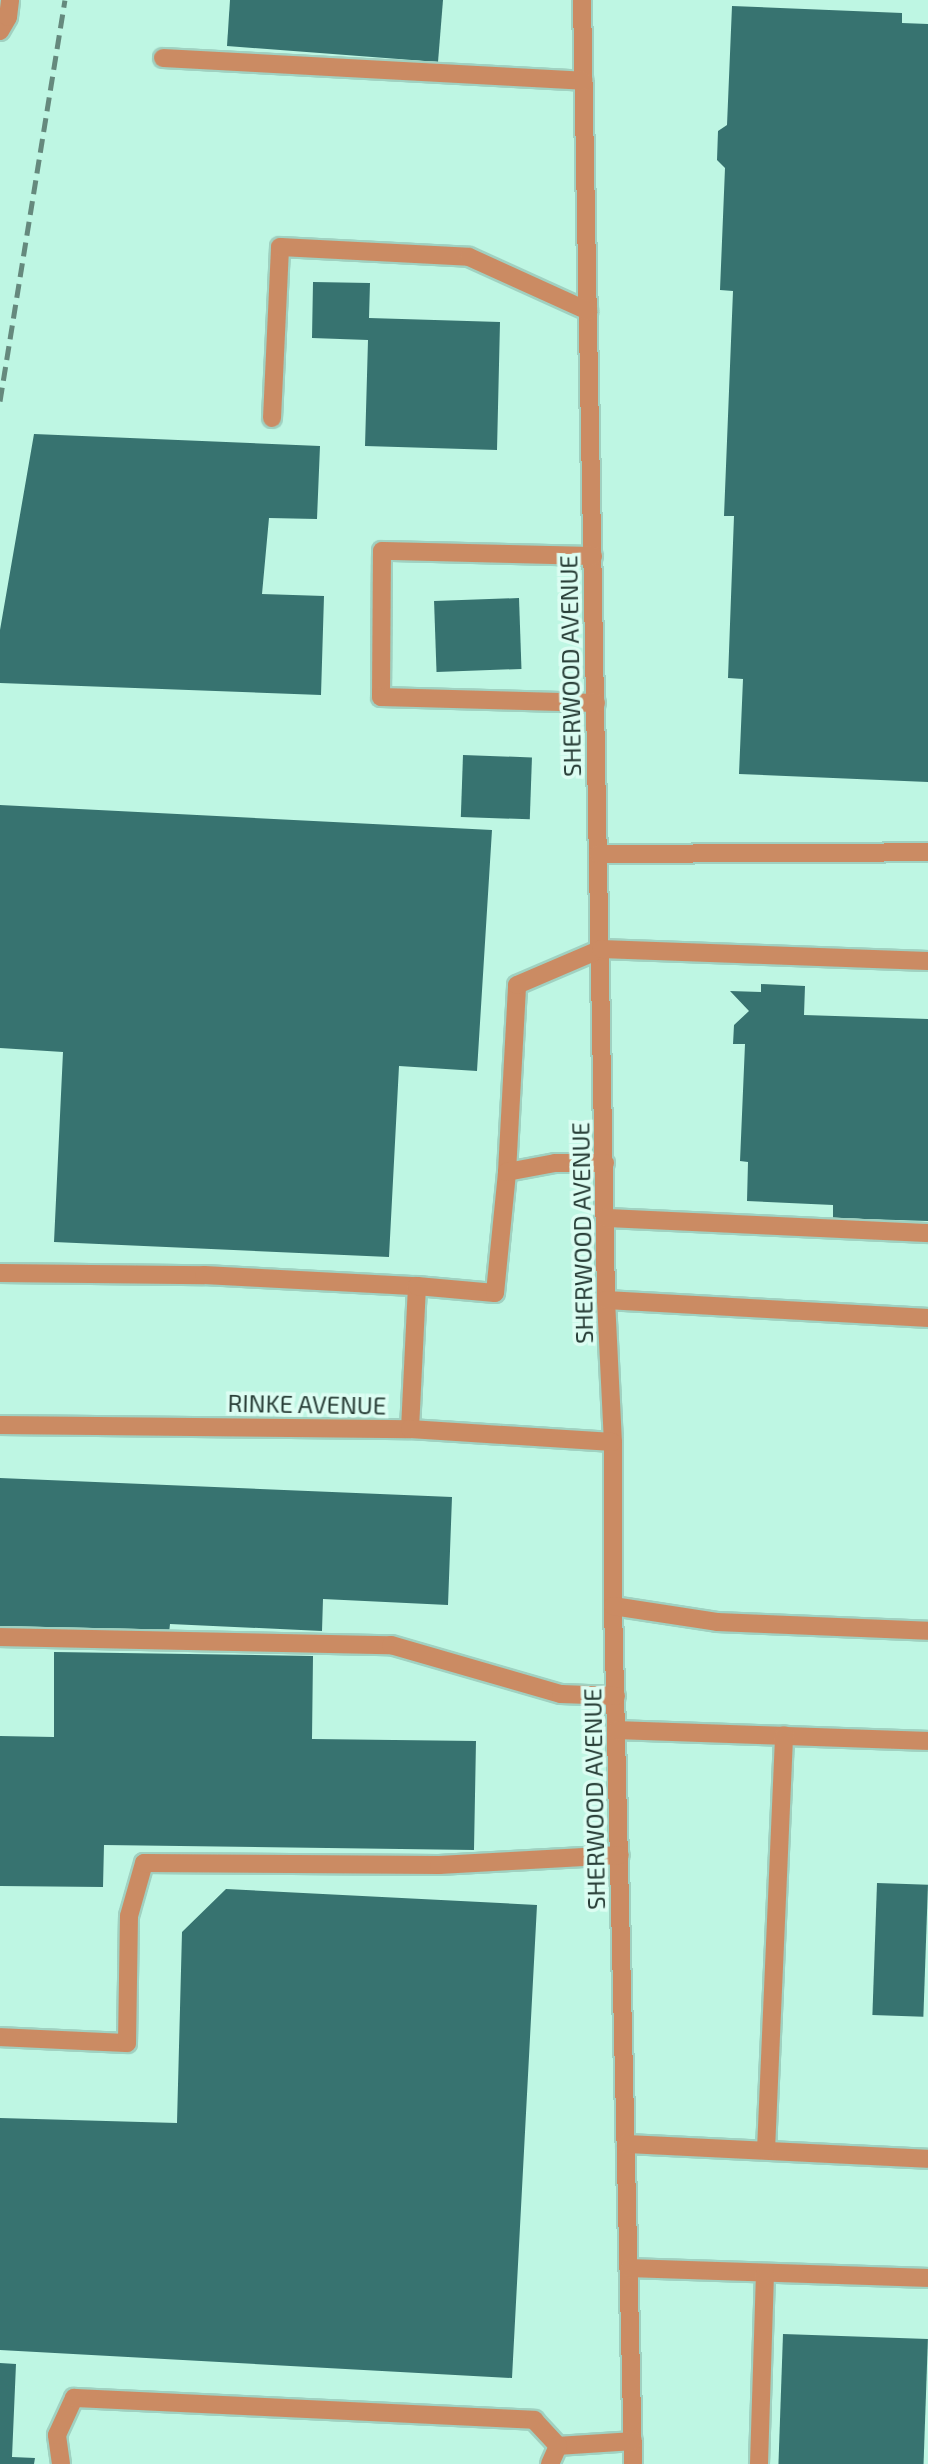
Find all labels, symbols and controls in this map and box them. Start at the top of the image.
street label: SHERWOOD AVENUE [554,555,586,777]
street label: SHERWOOD AVENUE [566,1122,598,1344]
street label: RINKE AVENUE [227,1388,387,1420]
street label: SHERWOOD AVENUE [578,1688,610,1910]

